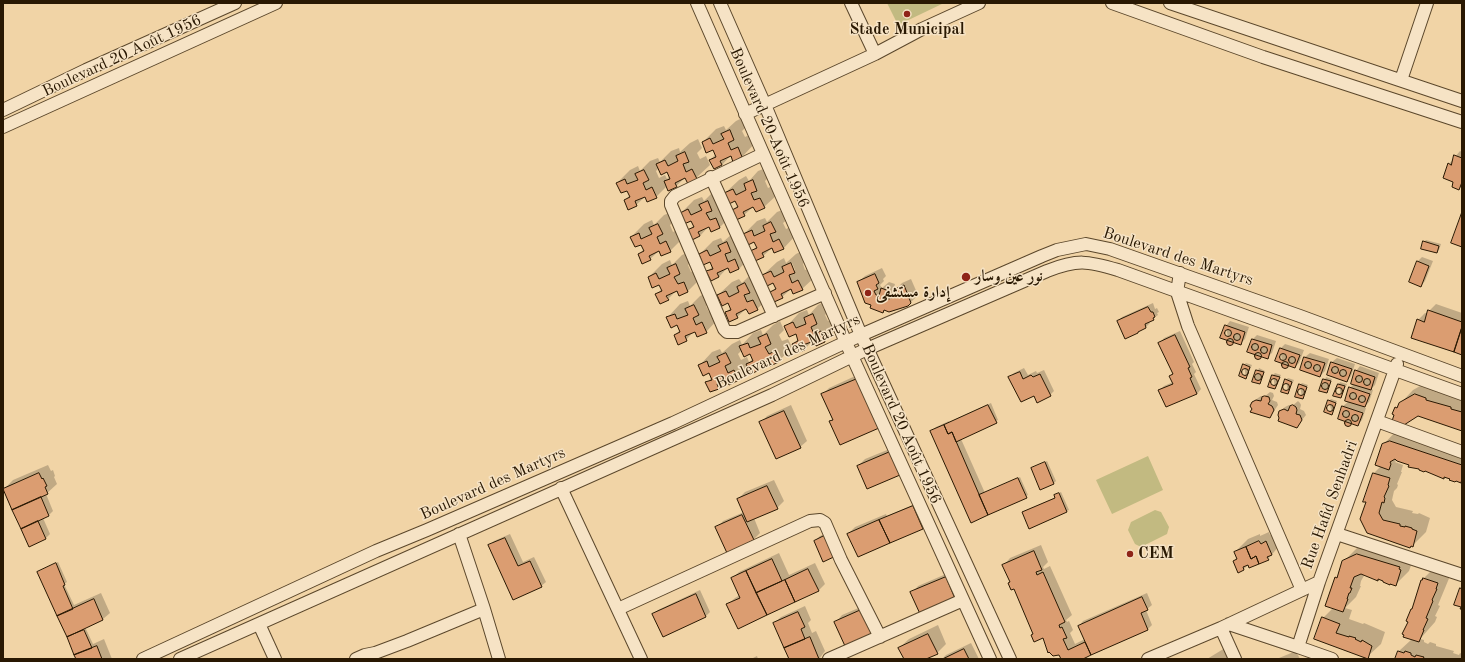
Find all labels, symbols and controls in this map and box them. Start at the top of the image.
marker: Stade Municipal [902,9,912,19]
street label: Boulevard 20 Août 1956 [39,11,205,101]
place label: Stade Municipal [849,20,965,40]
street label: Boulevard 20 Août 1956 [725,45,813,211]
street label: Boulevard des Martyrs [1100,224,1256,290]
place label: نور عين وسار [975,267,1043,287]
marker: نور عين وسار [960,271,972,283]
place label: إدارة مستشفى [876,283,950,303]
marker: إدارة مستشفى [863,288,873,298]
street label: Boulevard des Martyrs [713,310,863,394]
street label: Boulevard 20 Août 1956 [857,341,945,507]
street label: Rue Hafid Senhadri [1298,438,1362,572]
street label: Boulevard des Martyrs [417,443,569,525]
place label: CEM [1138,544,1174,564]
marker: CEM [1125,549,1135,559]

